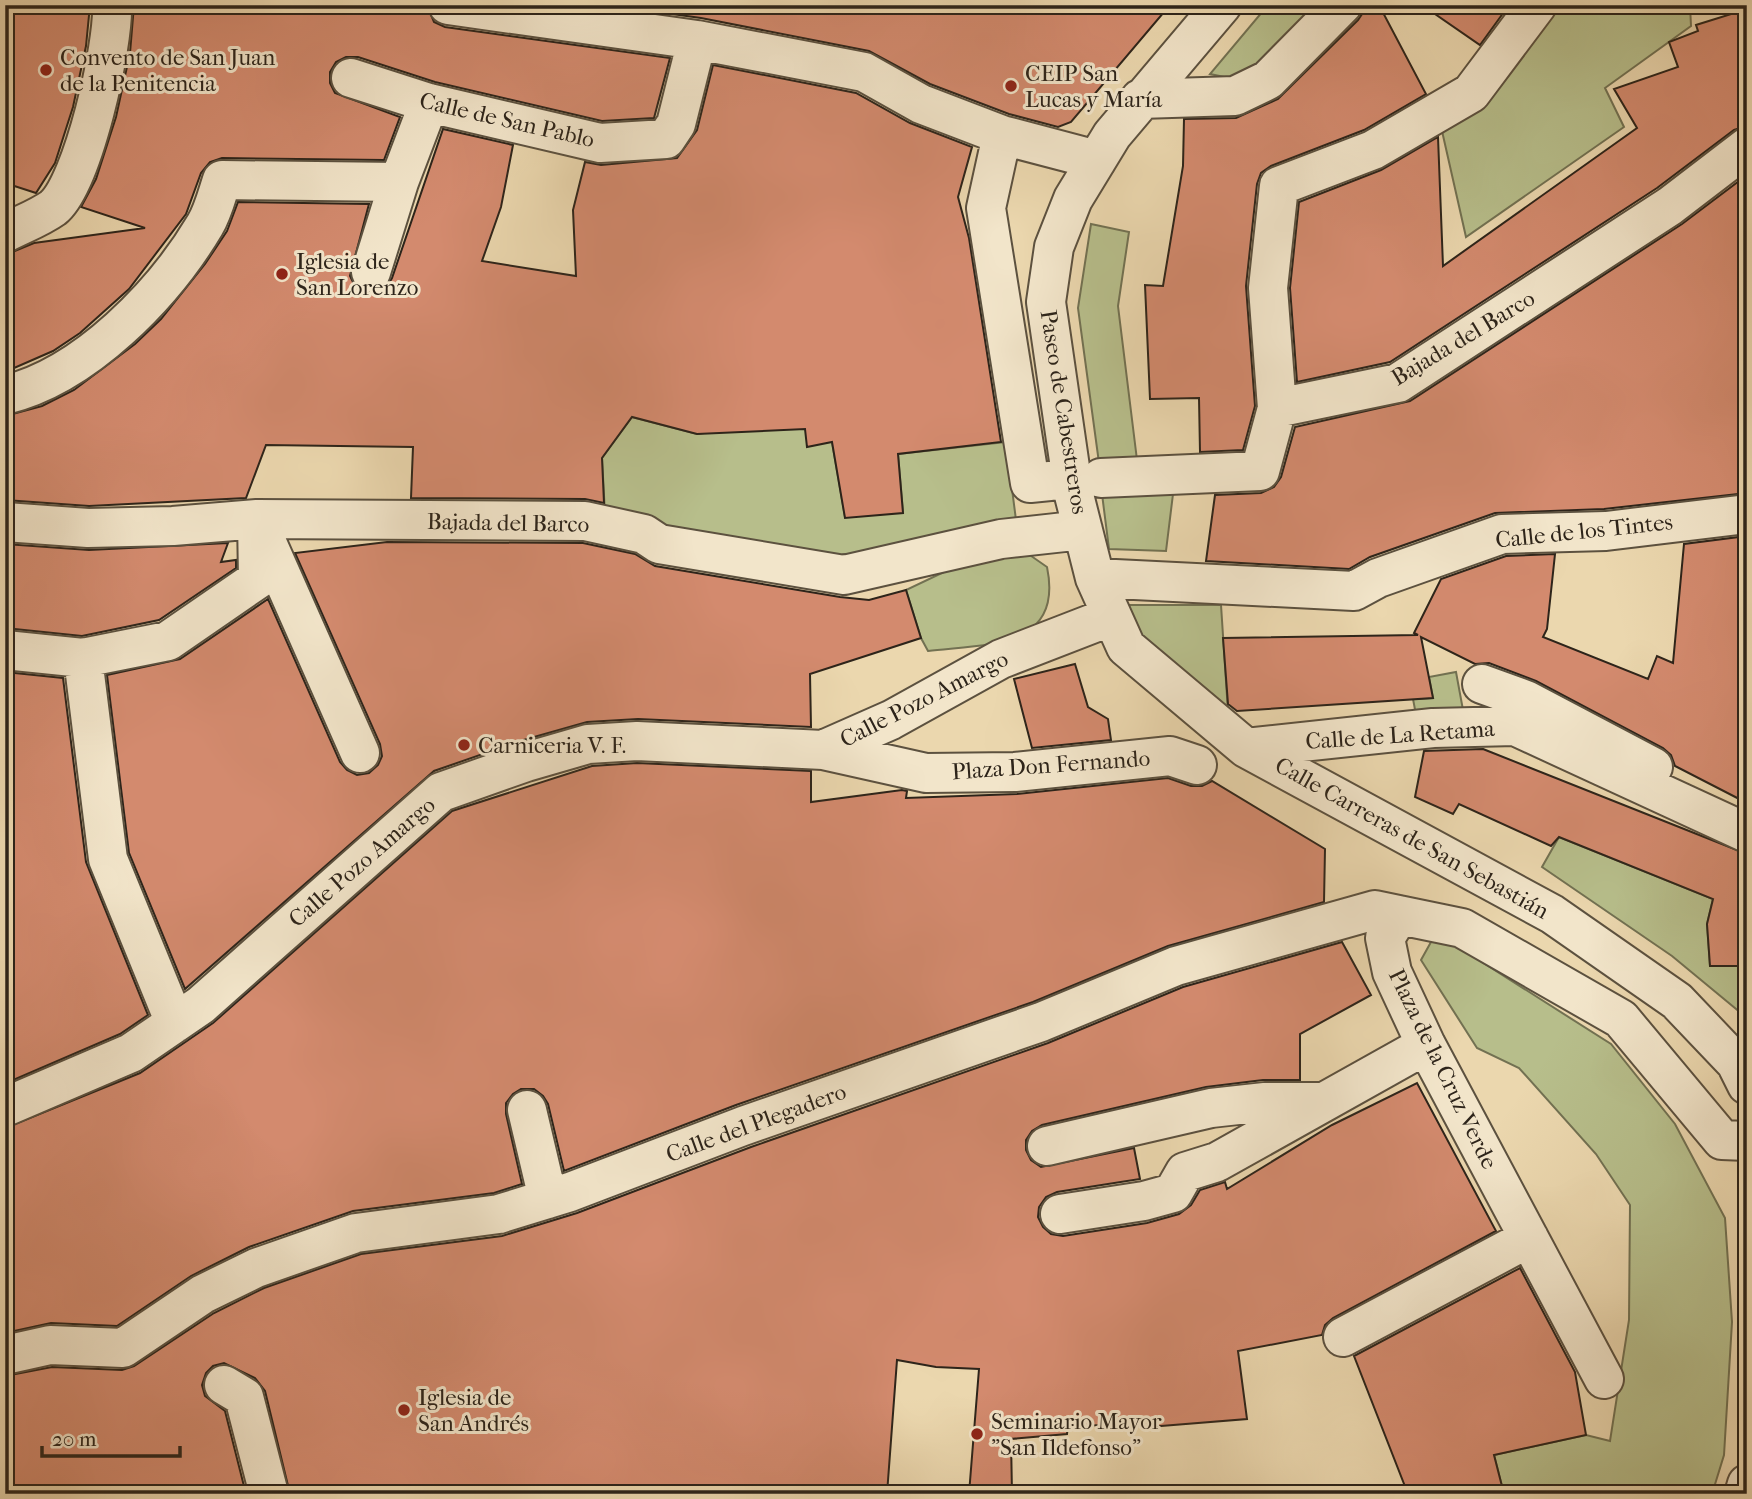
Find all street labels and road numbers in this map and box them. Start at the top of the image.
street label: Calle de San Pablo [417,87,597,153]
street label: Bajada del Barco [1386,285,1540,391]
street label: Paseo de Cabestreros [1035,308,1093,516]
street label: Bajada del Barco [427,508,589,538]
street label: Calle de los Tintes [1494,508,1674,554]
street label: Calle Pozo Amargo [835,645,1013,753]
street label: Calle de La Retama [1304,715,1496,755]
street label: Plaza Don Fernando [951,745,1151,785]
street label: Calle Carreras de San Sebastián [1270,751,1554,925]
street label: Calle Pozo Amargo [283,791,441,933]
street label: Plaza de la Cruz Verde [1383,965,1503,1173]
street label: Calle del Plegadero [662,1078,850,1168]

